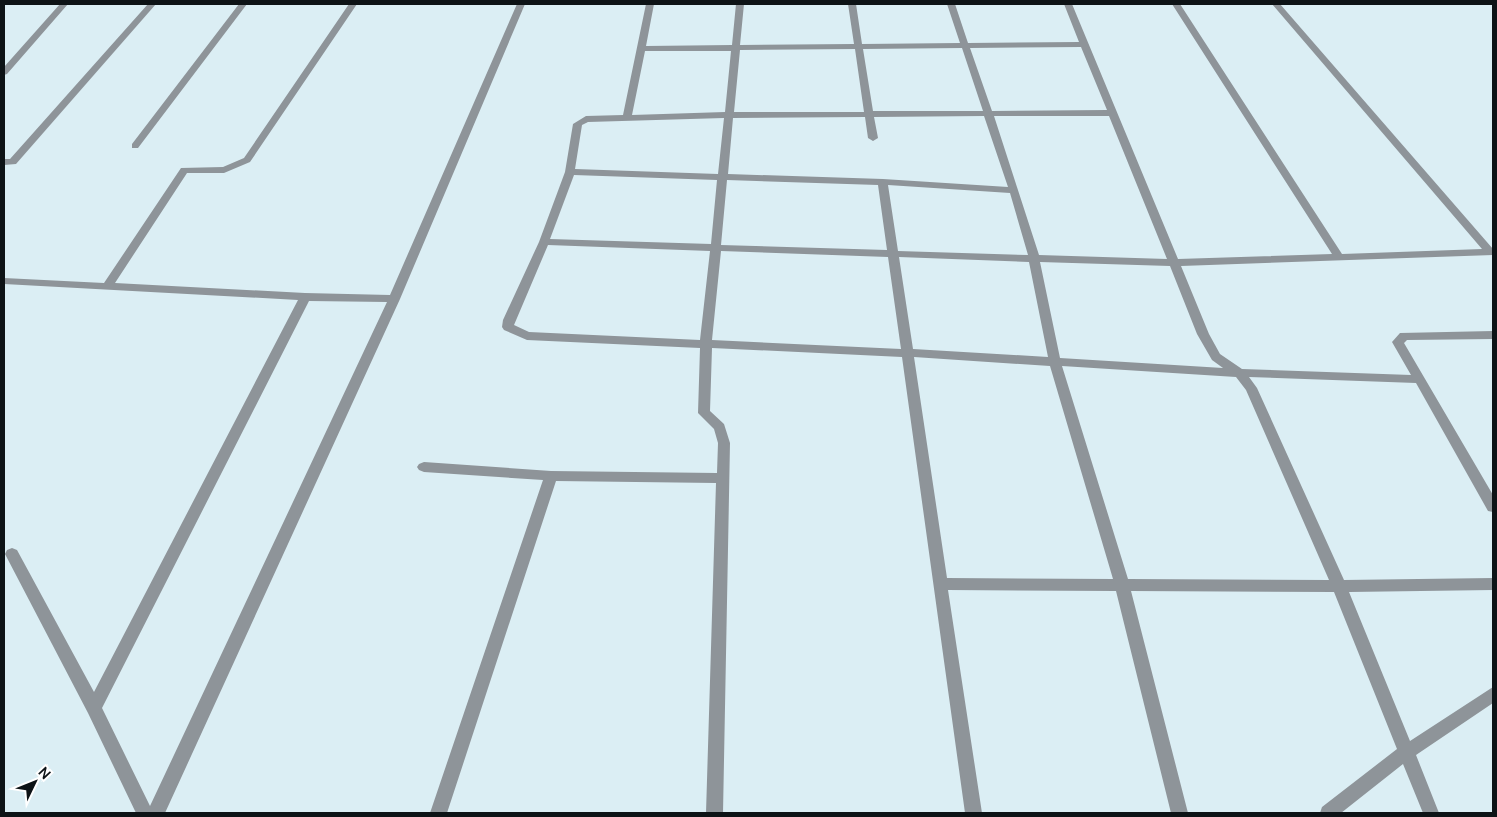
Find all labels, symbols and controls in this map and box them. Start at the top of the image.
north arrow [10,757,60,807]
text: N [34,763,55,783]

